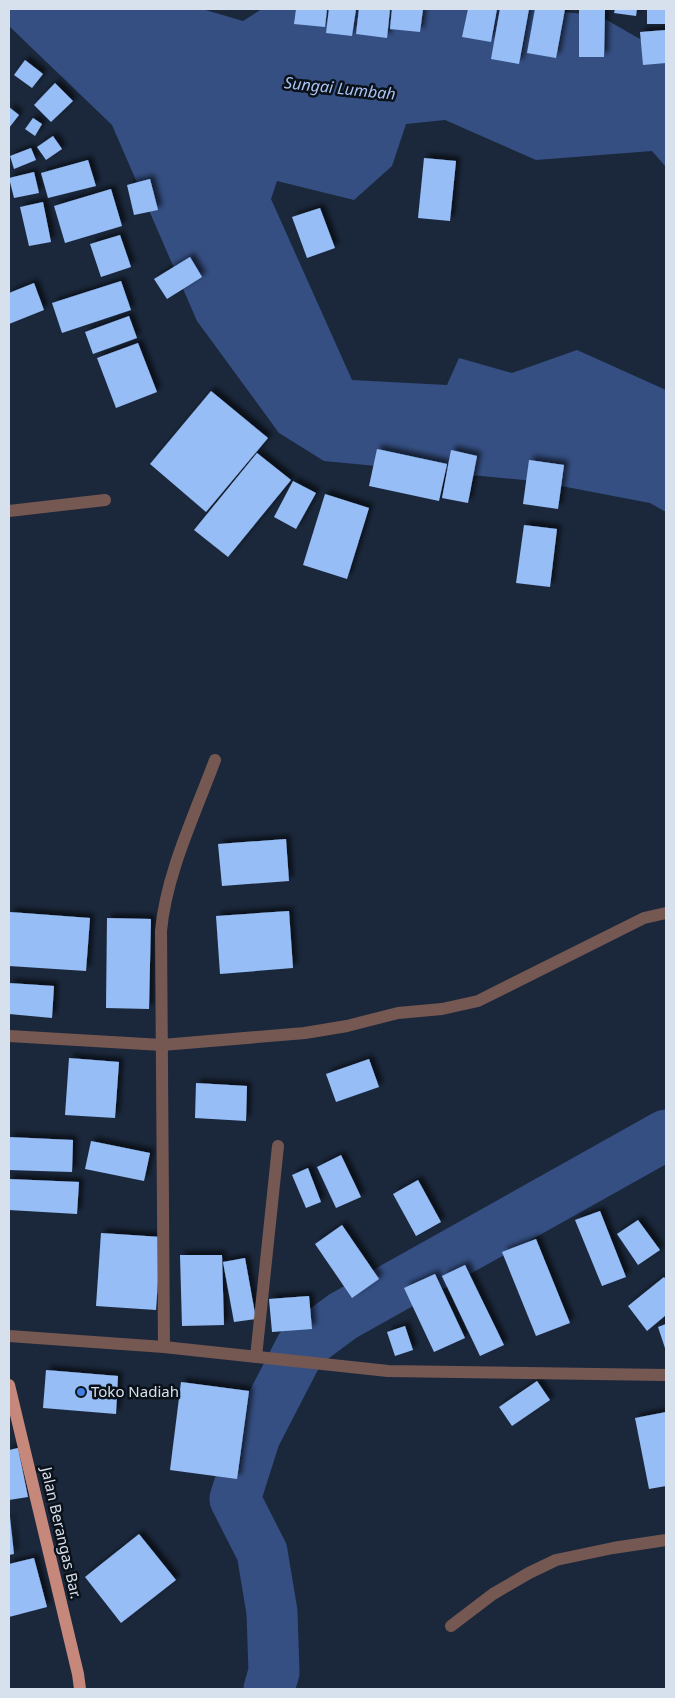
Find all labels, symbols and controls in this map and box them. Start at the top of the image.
water label: Sungai Lumbah [283,71,397,105]
place label: Toko Nadiah [91,1381,179,1401]
marker: Toko Nadiah [75,1386,87,1398]
street label: Jalan Berangas Bar. [37,1463,87,1601]

